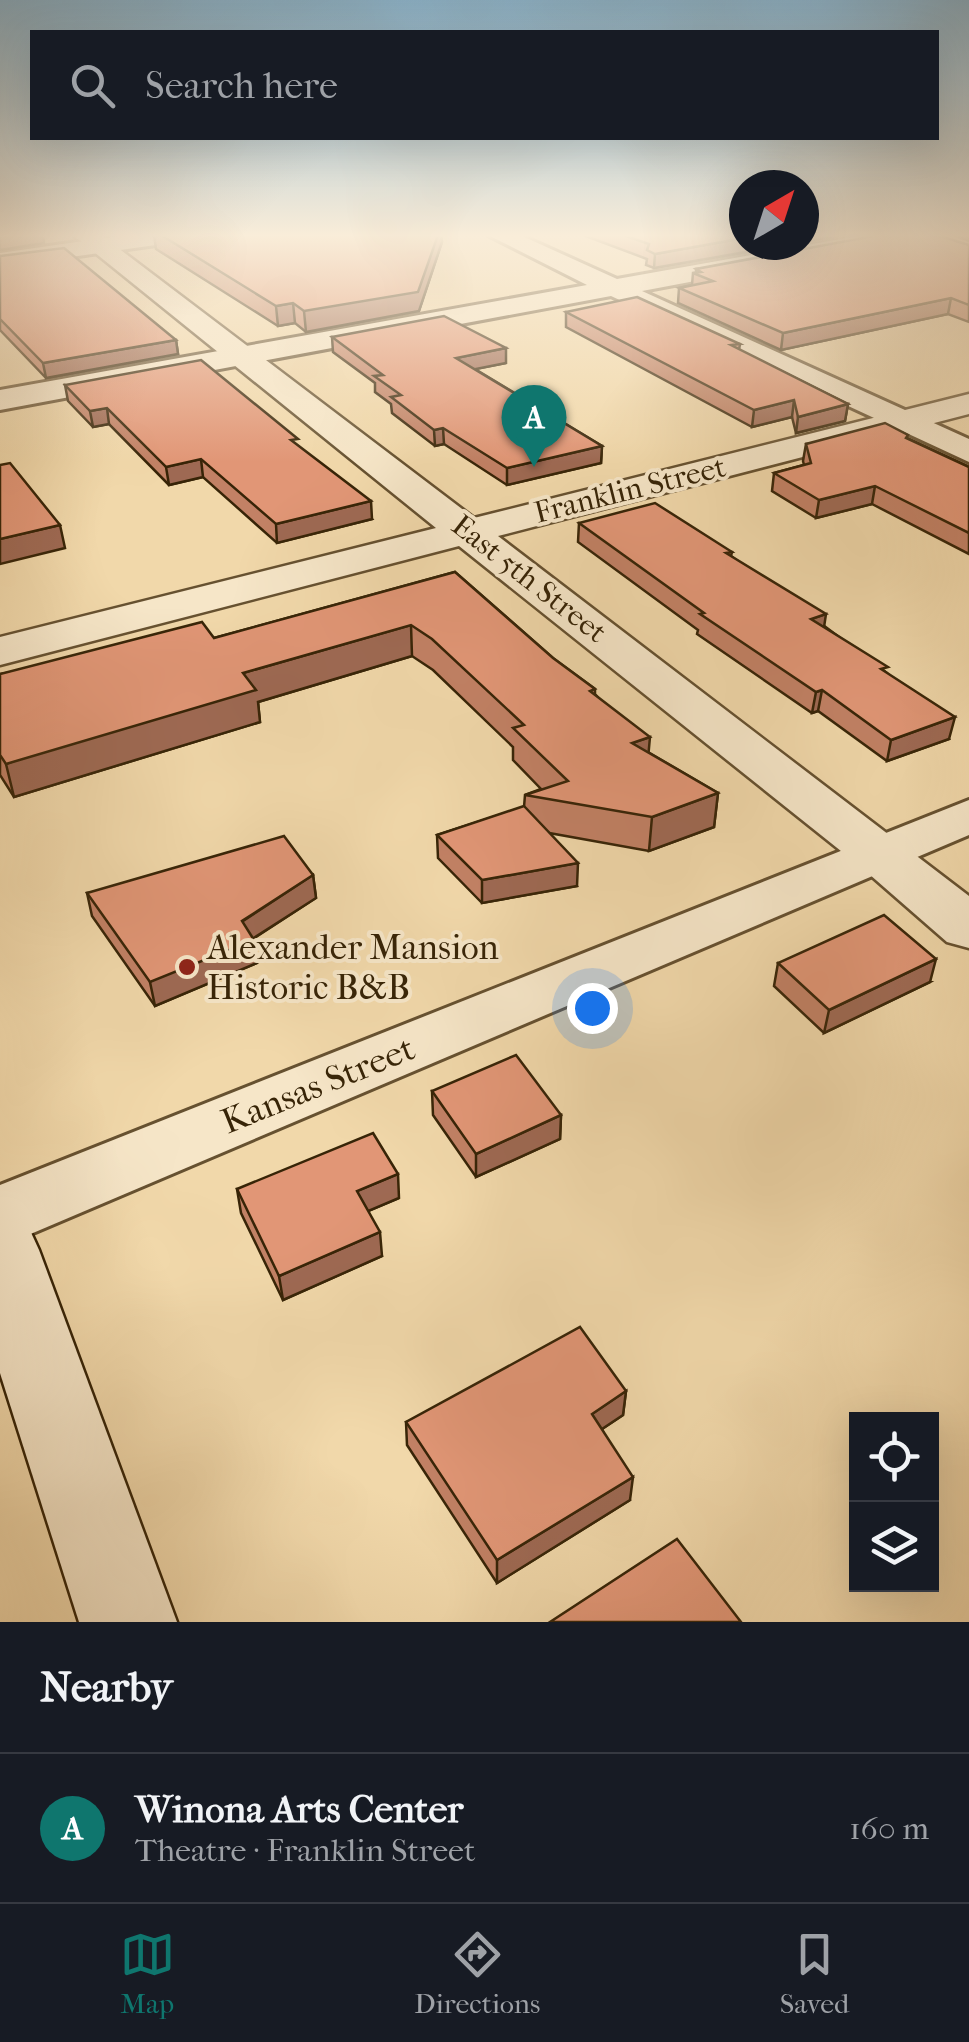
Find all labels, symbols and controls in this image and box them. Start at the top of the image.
search box [30,30,939,140]
icon: search [65,58,120,113]
text: Search here [145,63,338,108]
north arrow [729,170,819,260]
pin: A [502,384,566,467]
street label: Franklin Street [531,449,729,531]
street label: East 5th Street [445,508,613,650]
place label: Alexander Mansion Historic B&B [205,927,499,1008]
marker: Alexander Mansion Historic B&B [176,956,198,978]
your location [567,983,618,1034]
street label: Kansas Street [216,1028,421,1142]
map controls [849,1412,939,1592]
button: locate [849,1412,939,1502]
button: layers [849,1502,939,1592]
text: Nearby [40,1663,172,1712]
text: Winona Arts Center [135,1787,463,1832]
text: A [62,1810,83,1847]
text: 160 m [849,1810,929,1847]
text: Theatre · Franklin Street [135,1832,475,1869]
tab: Map [120,1927,175,2020]
tab: Directions [414,1927,540,2020]
tab: Saved [780,1927,849,2020]

